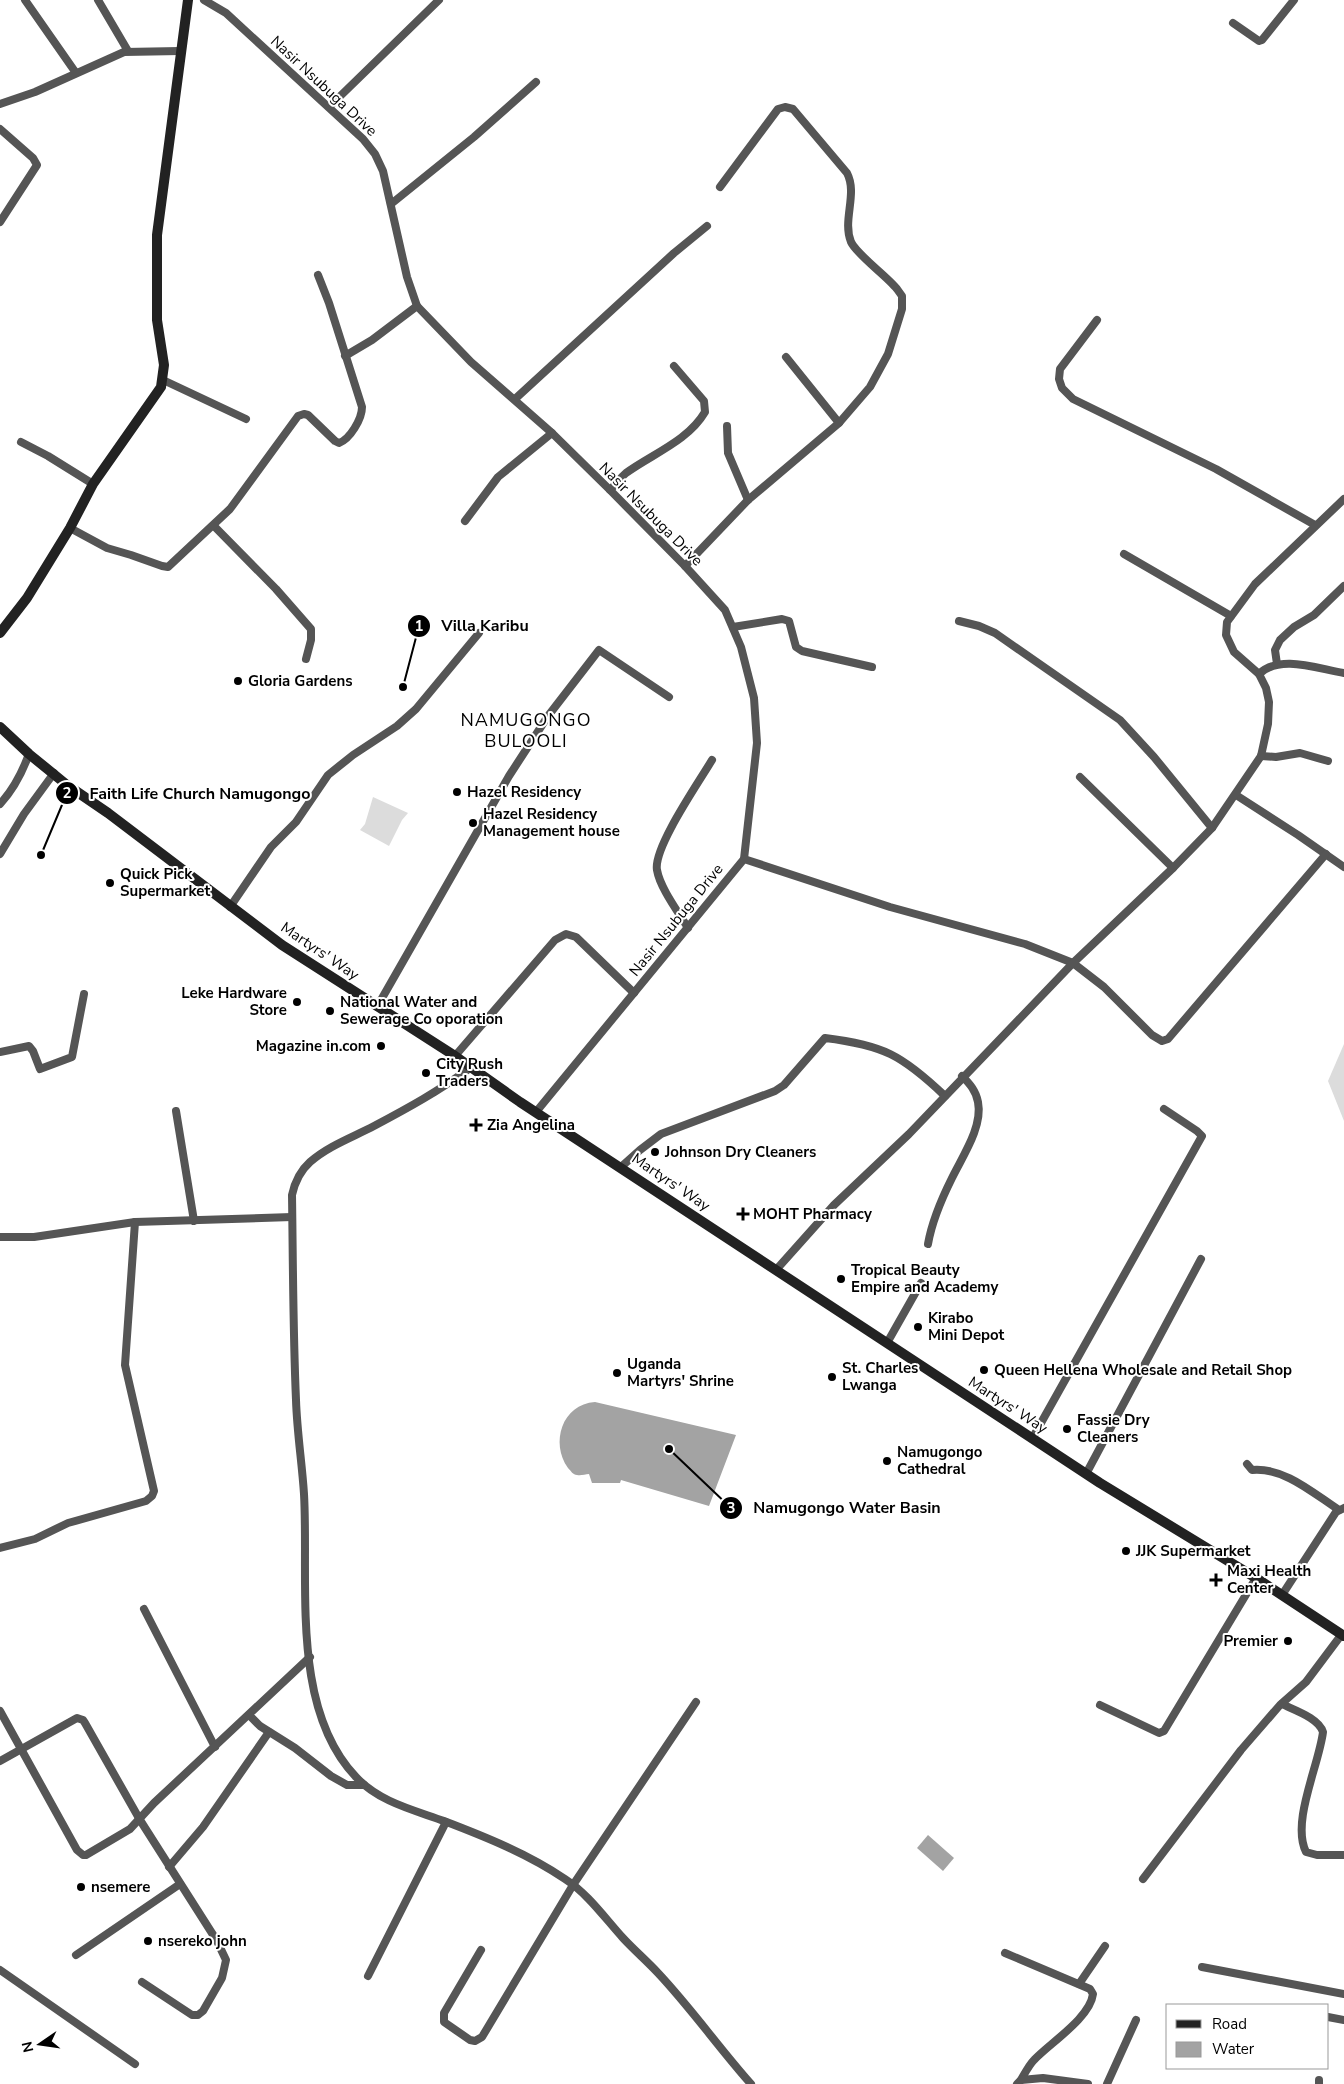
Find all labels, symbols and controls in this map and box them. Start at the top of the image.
street label: Nasir Nsubuga Drive [266,31,382,141]
street label: Nasir Nsubuga Drive [595,458,707,570]
callout: Villa Karibu [406,610,538,641]
text: Villa Karibu [440,615,529,637]
text: 1 [414,616,424,636]
place label: Gloria Gardens [248,671,353,691]
marker: Gloria Gardens [232,675,244,687]
district label: NAMUGONGO BULOOLI [460,708,592,753]
callout: Faith Life Church Namugongo [54,778,320,809]
place label: Hazel Residency [467,782,581,802]
text: 2 [62,783,72,803]
text: Faith Life Church Namugongo [89,783,311,805]
marker: Hazel Residency [451,786,463,798]
place label: Hazel Residency Management house [483,804,620,841]
marker: Hazel Residency Management house [467,817,479,829]
street label: Nasir Nsubuga Drive [624,860,728,980]
place label: Quick Pick Supermarket [120,864,210,901]
marker: Quick Pick Supermarket [104,877,116,889]
street label: Martyrs' Way [277,917,363,985]
place label: Leke Hardware Store [181,983,287,1020]
place label: National Water and Sewerage Co oporation [340,992,503,1029]
marker: Leke Hardware Store [291,996,303,1008]
marker: National Water and Sewerage Co oporation [324,1005,336,1017]
place label: Magazine in.com [256,1036,371,1056]
marker: Magazine in.com [375,1040,387,1052]
place label: City Rush Traders [436,1054,503,1091]
marker: City Rush Traders [420,1067,432,1079]
place label: Zia Angelina [487,1115,575,1135]
marker: Zia Angelina [469,1118,483,1132]
place label: Johnson Dry Cleaners [664,1142,816,1162]
marker: Johnson Dry Cleaners [649,1146,661,1158]
street label: Martyrs' Way [628,1148,714,1216]
place label: MOHT Pharmacy [753,1204,872,1224]
marker: MOHT Pharmacy [737,1208,749,1220]
place label: Tropical Beauty Empire and Academy [851,1260,998,1297]
marker: Tropical Beauty Empire and Academy [835,1273,847,1285]
place label: Kirabo Mini Depot [928,1308,1005,1345]
marker: Kirabo Mini Depot [912,1321,924,1333]
place label: Uganda Martyrs' Shrine [627,1354,734,1391]
place label: St. Charles Lwanga [842,1358,918,1395]
place label: Queen Hellena Wholesale and Retail Shop [994,1360,1292,1380]
marker: Queen Hellena Wholesale and Retail Shop [978,1364,990,1376]
marker: Uganda Martyrs' Shrine [611,1367,623,1379]
marker: St. Charles Lwanga [826,1371,838,1383]
street label: Martyrs' Way [965,1372,1052,1438]
place label: Fassie Dry Cleaners [1077,1410,1150,1447]
marker: Fassie Dry Cleaners [1061,1423,1073,1435]
place label: Namugongo Cathedral [897,1442,983,1479]
marker: Namugongo Cathedral [881,1455,893,1467]
callout: Namugongo Water Basin [718,1492,951,1523]
text: Namugongo Water Basin [753,1497,941,1519]
text: 3 [726,1498,736,1518]
place label: JJK Supermarket [1135,1541,1251,1561]
marker: JJK Supermarket [1120,1545,1132,1557]
place label: Maxi Health Center [1227,1561,1311,1598]
marker: Maxi Health Center [1209,1573,1223,1587]
place label: Premier [1223,1631,1278,1651]
marker: Premier [1282,1635,1294,1647]
place label: nsemere [91,1877,150,1897]
marker: nsemere [75,1881,87,1893]
place label: nsereko john [158,1931,247,1951]
marker: nsereko john [142,1935,154,1947]
legend [1166,2004,1329,2069]
text: Road [1212,2014,1247,2034]
north arrow [15,2019,65,2069]
text: Water [1212,2039,1255,2059]
text: N [17,2040,38,2054]

